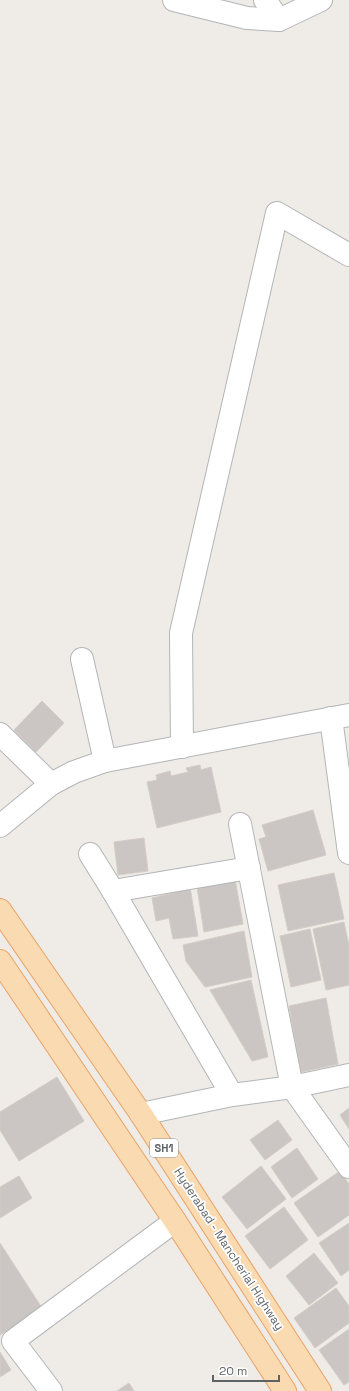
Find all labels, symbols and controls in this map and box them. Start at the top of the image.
road number: SH1 [150,1139,178,1157]
street label: Hyderabad - Mancherial Highway [170,1165,288,1333]
scale bar [213,1357,279,1383]
text: 20 m [219,1363,247,1379]

